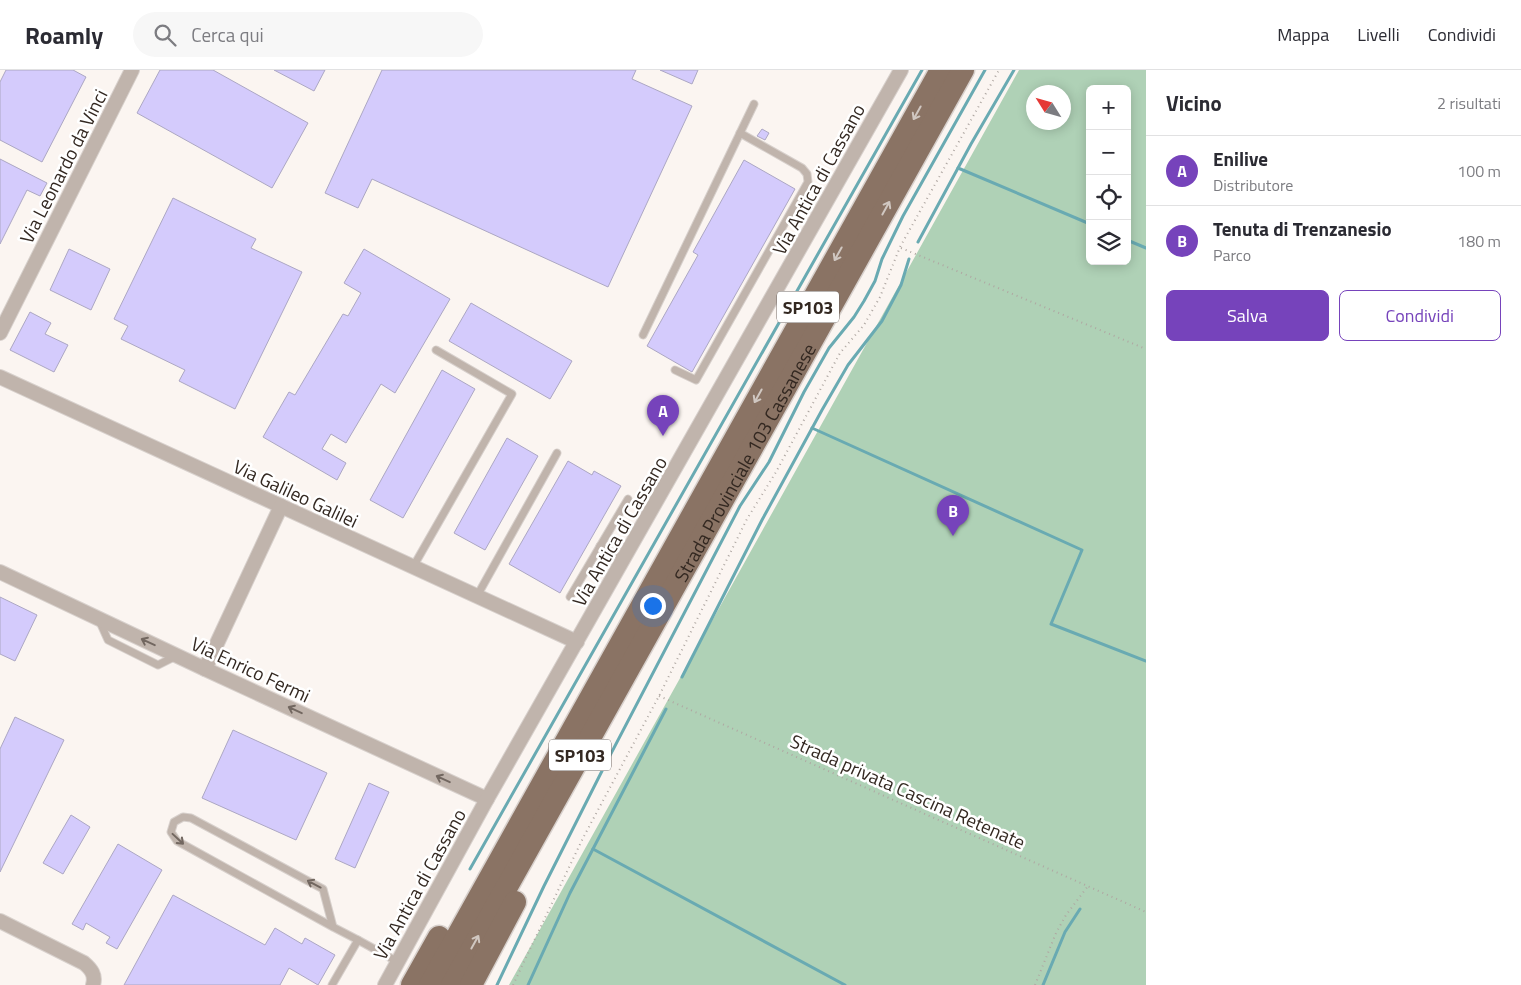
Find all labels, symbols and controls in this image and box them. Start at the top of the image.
search box [133,12,483,57]
text: Roamly [25,17,103,53]
text: Cerca qui [191,20,264,49]
icon: search [151,21,179,49]
text: Mappa [1277,21,1329,48]
text: Livelli [1357,21,1400,48]
text: Condividi [1428,21,1496,48]
street label: Via Leonardo da Vinci [12,84,114,248]
north arrow [1026,85,1071,130]
map controls [1086,85,1131,265]
button: + [1086,85,1131,130]
text: Vicino [1166,87,1222,119]
text: 2 risultati [1437,91,1501,115]
street label: Via Antica di Cassano [764,98,872,260]
one-way arrow [912,105,922,120]
button: − [1086,130,1131,175]
text: Enilive [1213,144,1268,173]
text: A [1177,159,1187,183]
text: 100 m [1457,159,1501,183]
text: Distributore [1213,173,1293,197]
button: locate [1086,175,1131,220]
one-way arrow [881,200,891,215]
text: Tenuta di Trenzanesio [1213,214,1392,243]
button: layers [1086,220,1131,265]
text: B [1177,229,1187,253]
text: 180 m [1457,229,1501,253]
text: Parco [1213,243,1251,267]
one-way arrow [832,247,842,261]
button: Salva [1166,290,1329,341]
button: Condividi [1339,290,1501,341]
road number: SP103 [777,292,839,322]
street label: Strada Provinciale 103 Cassanese [666,337,822,587]
one-way arrow [753,389,763,403]
pin: A [647,395,679,436]
street label: Via Galileo Galilei [229,451,363,535]
street label: Via Antica di Cassano [564,451,674,611]
pin: B [937,495,969,536]
your location [640,593,666,619]
street label: Via Enrico Fermi [187,629,315,709]
one-way arrow [141,637,156,646]
one-way arrow [288,705,303,715]
street label: Strada privata Cascina Retenate [786,726,1030,856]
road number: SP103 [549,740,611,770]
one-way arrow [436,773,451,783]
street label: Via Antica di Cassano [365,803,473,965]
one-way arrow [171,833,184,845]
one-way arrow [307,879,322,889]
one-way arrow [471,936,481,950]

